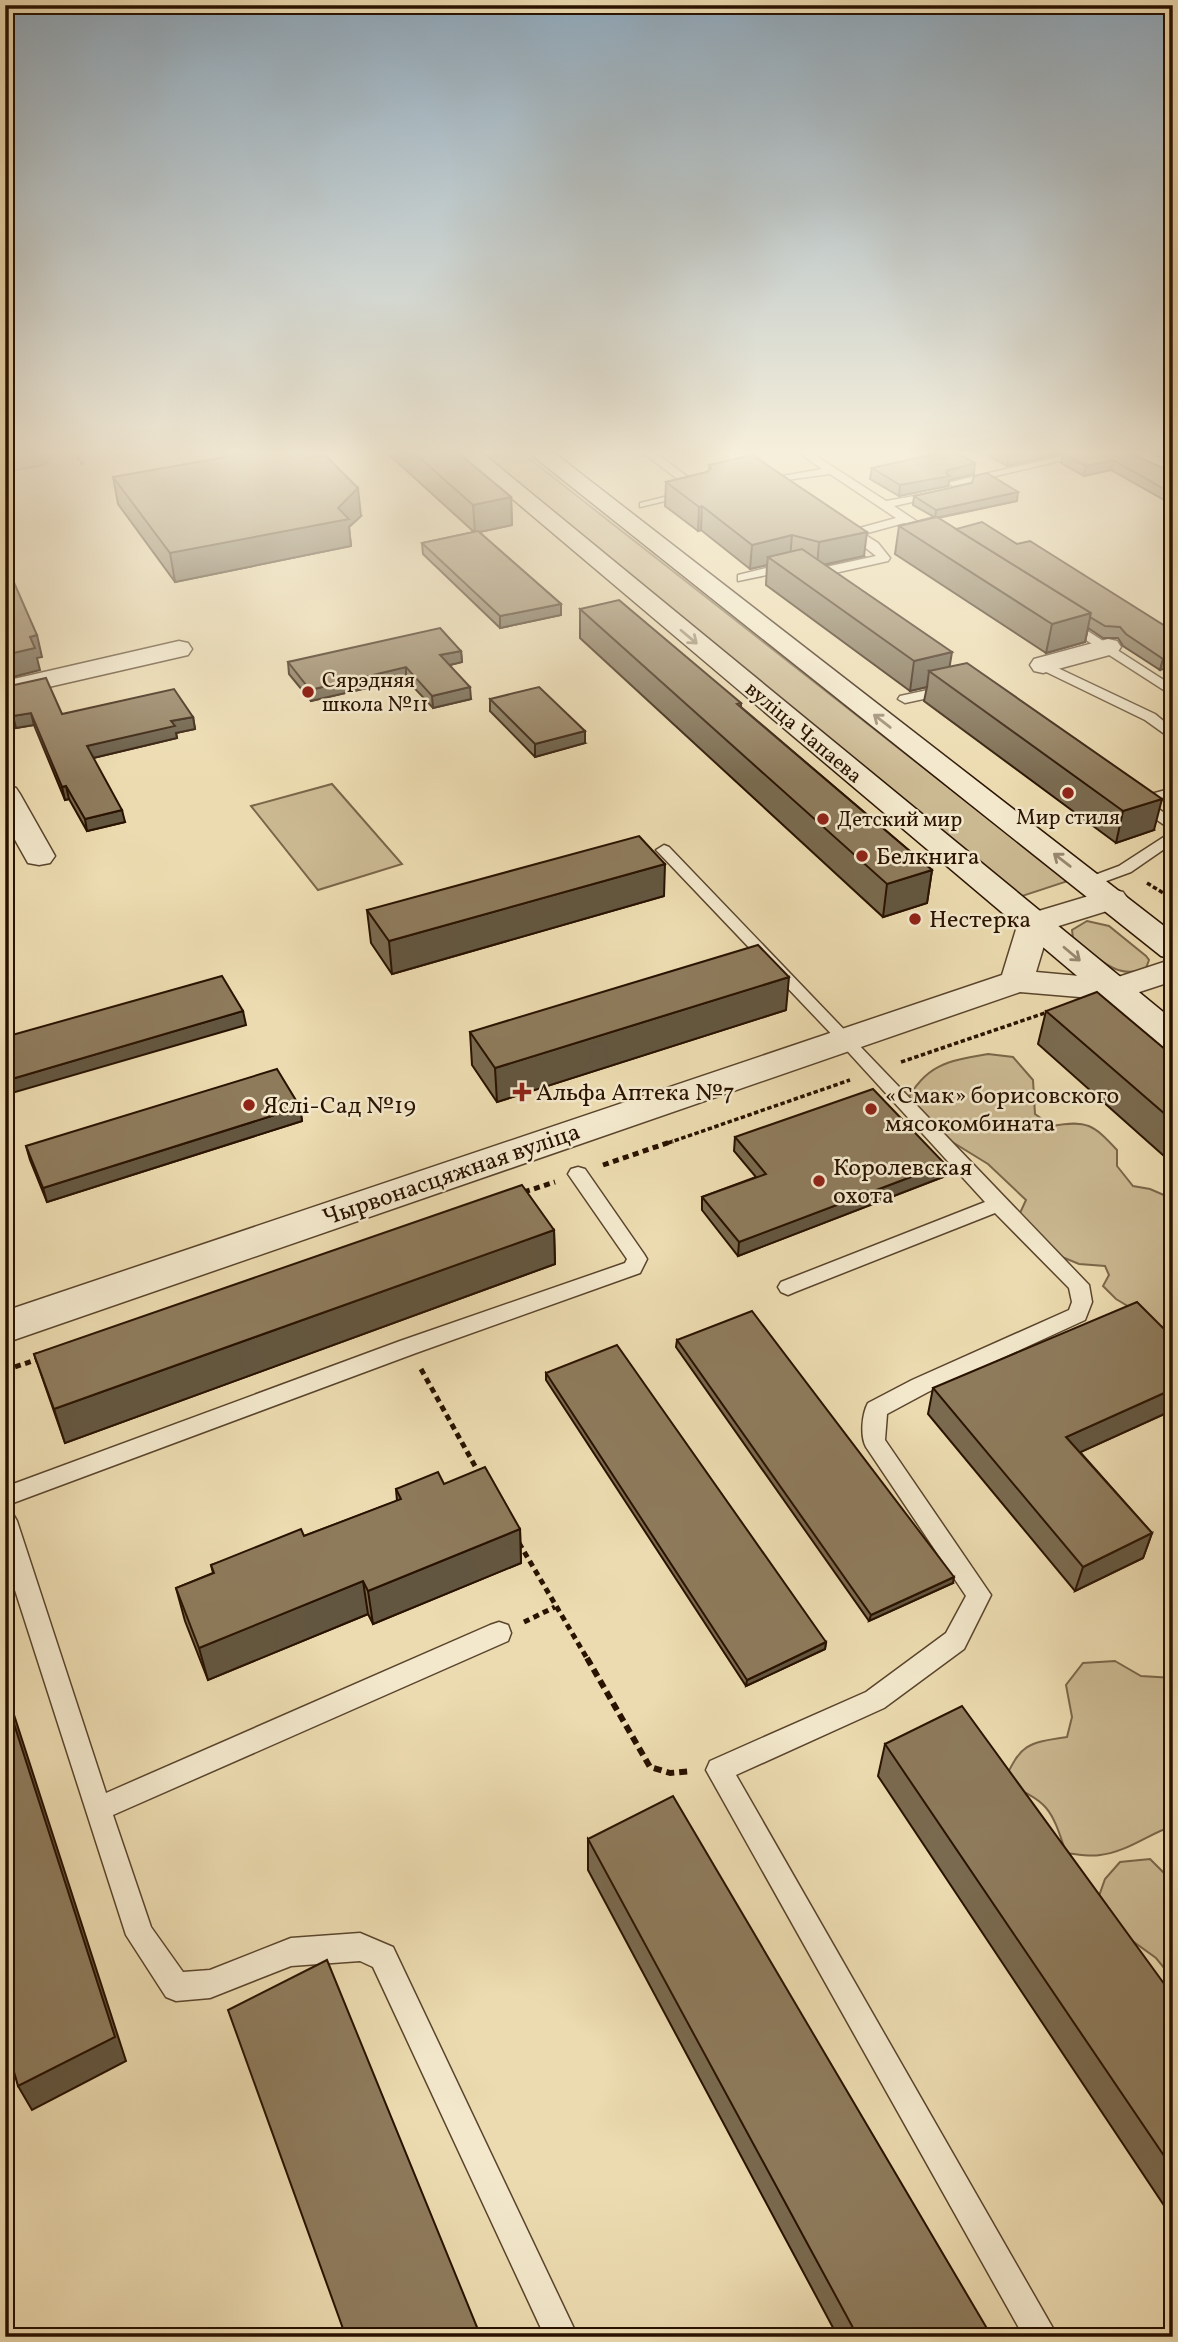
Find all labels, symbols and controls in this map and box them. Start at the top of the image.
one-way arrow [680,630,698,645]
place label: Сярэдняя школа №11 [322,667,428,720]
street label: вуліца Чапаева [738,675,868,791]
marker: Сярэдняя школа №11 [300,684,316,700]
one-way arrow [874,713,892,728]
marker: Мир стиля [1060,785,1076,801]
place label: Мир стиля [1016,804,1120,833]
place label: Детский мир [837,806,962,835]
marker: Детский мир [815,811,831,827]
place label: Белкнига [876,841,980,875]
marker: Белкнига [854,848,870,864]
one-way arrow [1053,853,1072,868]
place label: Нестерка [929,904,1031,938]
marker: Нестерка [907,911,923,927]
one-way arrow [1063,947,1081,962]
place label: Альфа Аптека №7 [536,1077,735,1111]
place label: «Смак» борисовского мясокомбината [885,1080,1119,1142]
marker: Альфа Аптека №7 [514,1084,530,1100]
place label: Яслі-Сад №19 [263,1090,416,1124]
marker: Яслі-Сад №19 [241,1097,257,1113]
marker: «Смак» борисовского мясокомбината [863,1101,879,1117]
street label: Чырвонасцяжная вуліца [318,1116,585,1236]
place label: Королевская охота [833,1152,972,1214]
marker: Королевская охота [811,1173,827,1189]

